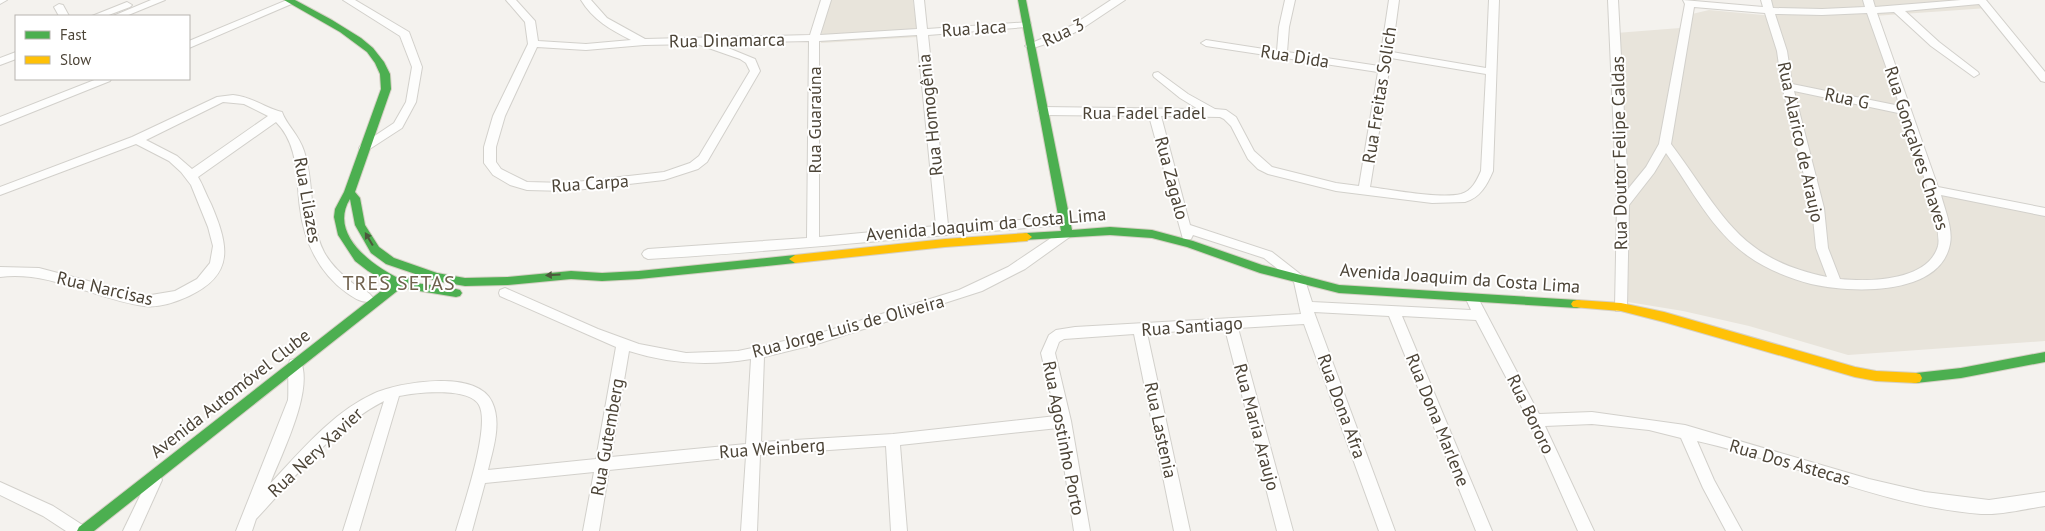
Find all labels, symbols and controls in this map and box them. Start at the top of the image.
street label: Rua 3 [1038,12,1088,52]
street label: Rua Jaca [941,14,1007,42]
legend [15,15,190,80]
text: Fast [60,25,87,44]
street label: Rua Freitas Solich [1357,25,1401,165]
street label: Rua Dinamarca [669,27,785,53]
street label: Rua Dida [1259,39,1331,73]
text: Slow [60,50,91,69]
street label: Rua Homogênia [912,53,948,177]
street label: Rua Doutor Felipe Caldas [1606,56,1632,250]
street label: Rua Alarico de Araujo [1773,59,1829,225]
street label: Rua Gonçalves Chaves [1880,63,1954,233]
street label: Rua Guaraúna [803,66,826,174]
street label: Rua G [1823,82,1871,114]
street label: Rua Fadel Fadel [1082,101,1206,124]
street label: Rua Zagalo [1150,134,1194,222]
street label: Rua Lilazes [289,155,327,245]
street label: Rua Carpa [550,169,630,197]
street label: Avenida Joaquim da Costa Lima [865,202,1107,246]
one-way arrow [364,233,373,246]
street label: Avenida Joaquim da Costa Lima [1339,258,1581,298]
street label: Rua Narcisas [55,266,155,310]
district label: TRES SETAS [342,270,456,296]
one-way arrow [545,272,561,280]
street label: Rua Jorge Luis de Oliveira [749,289,947,363]
street label: Rua Santiago [1141,311,1243,341]
street label: Avenida Automóvel Clube [145,323,315,463]
street label: Rua Dona Marlene [1401,350,1475,490]
street label: Rua Dona Afra [1312,351,1372,461]
street label: Rua Agostinho Porto [1038,359,1090,517]
street label: Rua Maria Araujo [1229,361,1285,493]
street label: Rua Bororo [1502,370,1560,458]
street label: Rua Gutemberg [585,376,629,498]
street label: Rua Lastenia [1140,380,1182,480]
street label: Rua Nery Xavier [263,402,367,502]
street label: Rua Weinberg [718,433,826,463]
street label: Rua Dos Astecas [1727,434,1853,490]

